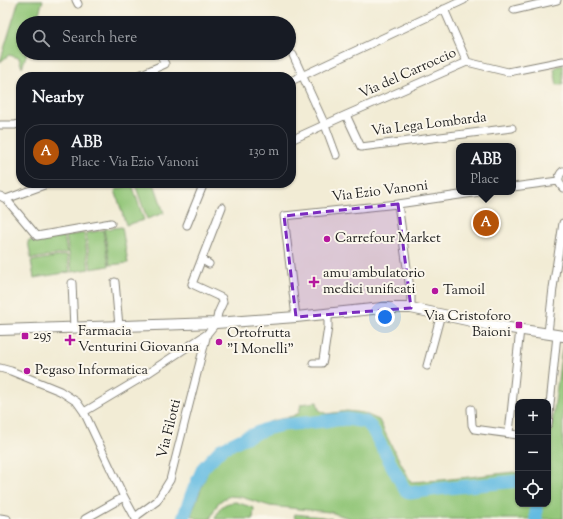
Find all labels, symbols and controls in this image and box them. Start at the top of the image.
search box [16,16,296,60]
icon: search [30,27,52,49]
text: Search here [62,28,137,49]
street label: Via del Carroccio [356,43,460,104]
text: Nearby [32,86,84,110]
street label: Via Lega Lombarda [370,108,488,142]
text: ABB [71,133,102,154]
text: A [41,143,51,161]
text: 130 m [249,143,279,161]
popup [456,143,516,195]
text: ABB [470,150,502,171]
text: Place · Via Ezio Vanoni [71,154,199,172]
text: Place [470,171,499,189]
street label: Via Ezio Vanoni [331,176,429,208]
pin: A [473,208,499,238]
place label: Carrefour Market [335,229,441,249]
marker: Carrefour Market [322,234,332,244]
place label: amu ambulatorio medici unificati [323,264,425,300]
marker: amu ambulatorio medici unificati [308,276,320,288]
place label: Tamoil [443,281,485,301]
marker: Tamoil [430,286,440,296]
your location [375,307,395,327]
place label: Via Cristoforo Baioni [424,307,511,343]
marker: Via Cristoforo Baioni [514,320,524,330]
place label: Farmacia Venturini Giovanna [78,322,200,358]
place label: Ortofrutta "I Monelli" [227,324,294,360]
place label: 295 [33,326,51,346]
marker: 295 [20,331,30,341]
marker: Farmacia Venturini Giovanna [65,335,75,345]
marker: Ortofrutta "I Monelli" [214,337,224,347]
place label: Pegaso Informatica [35,361,148,381]
marker: Pegaso Informatica [22,366,32,376]
street label: Via Filotti [153,397,187,461]
map controls [515,399,551,507]
button: + [515,399,551,435]
button: − [515,435,551,471]
button: locate [515,471,551,507]

